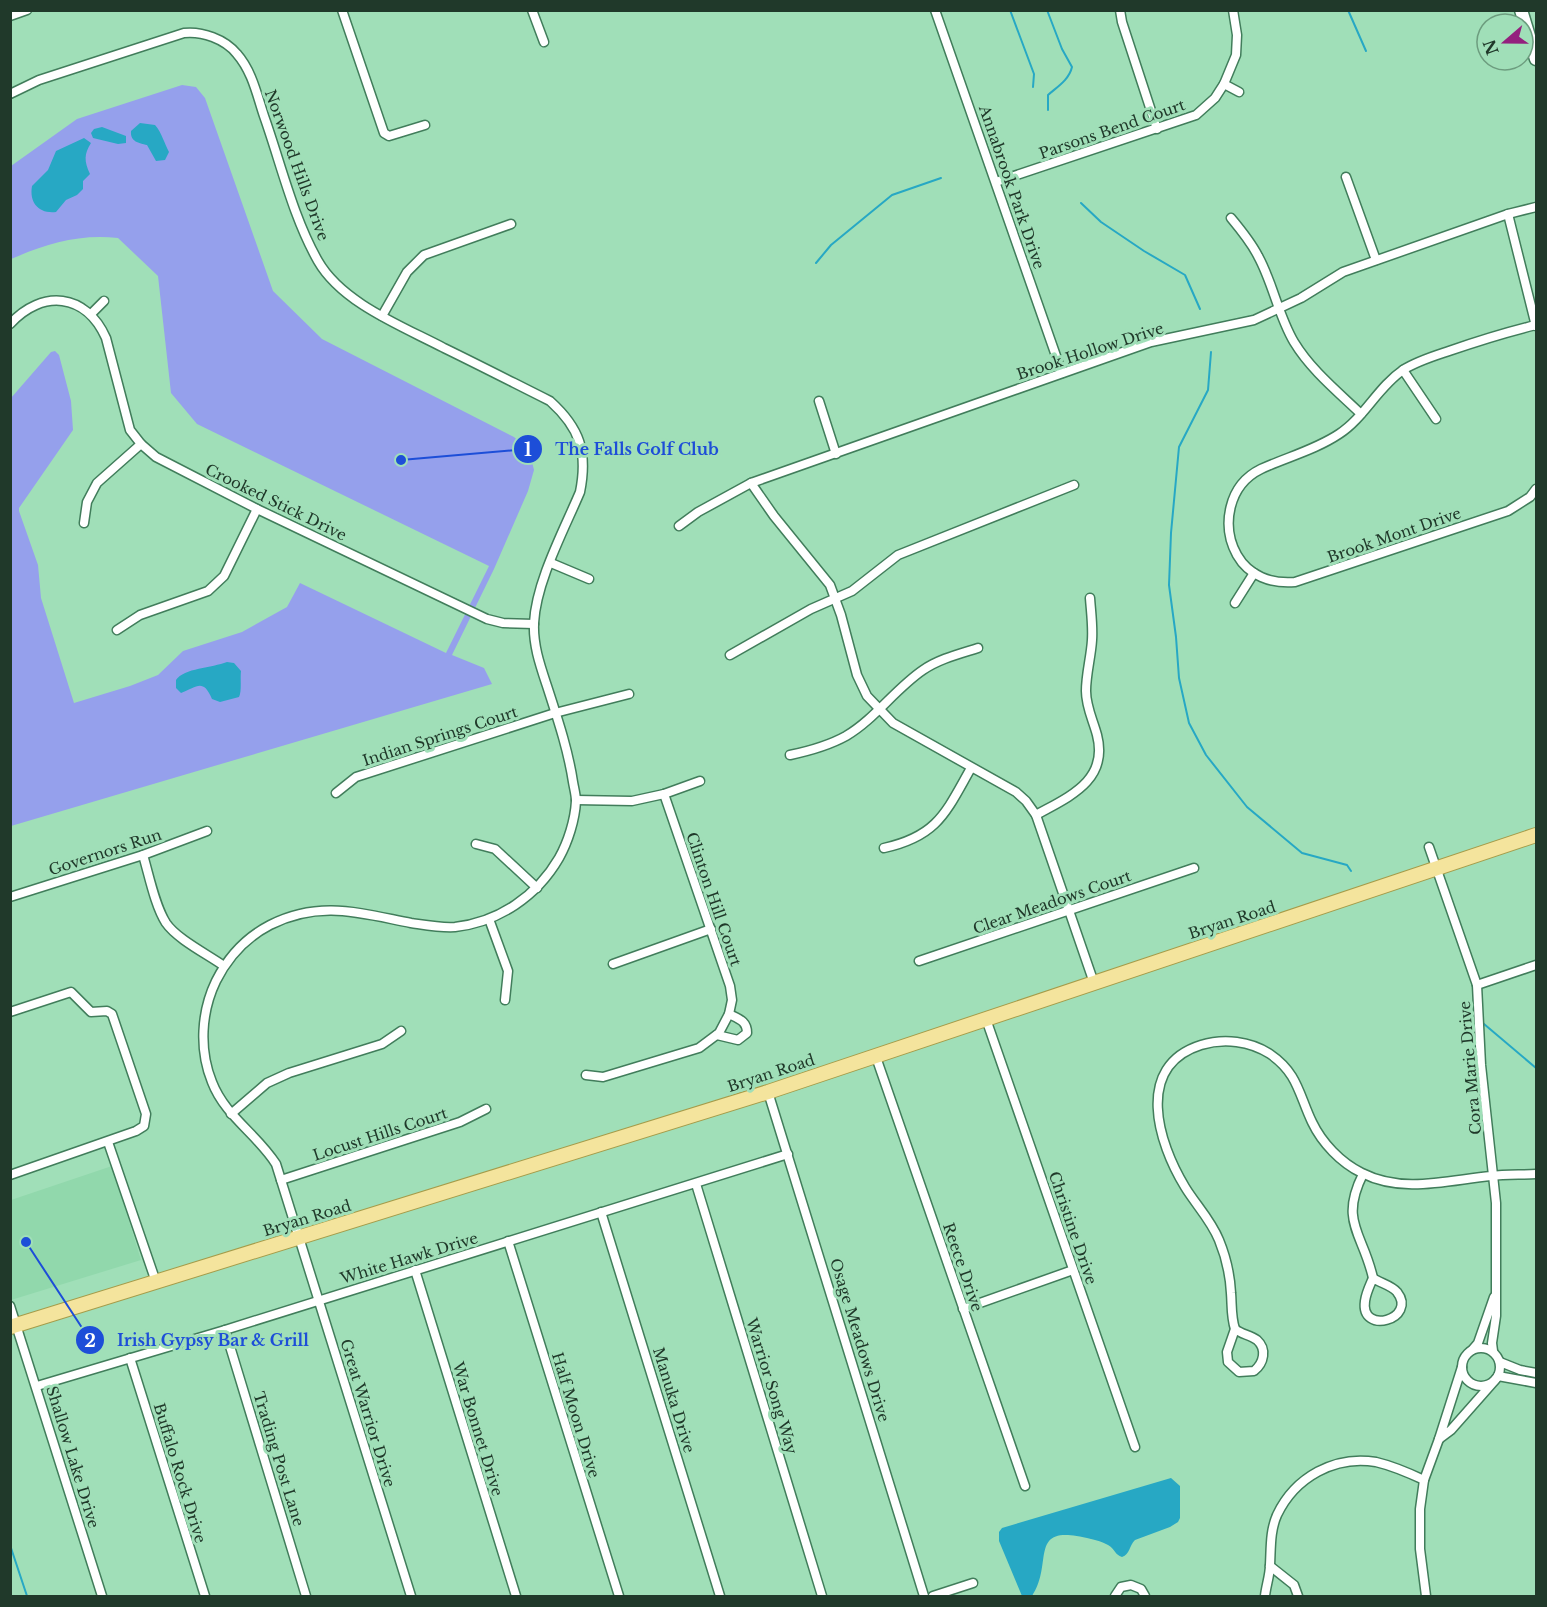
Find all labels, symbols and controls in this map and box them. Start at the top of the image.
north arrow [1475,12,1535,72]
text: N [1479,37,1503,58]
street label: Norwood Hills Drive [261,87,333,243]
street label: Parsons Bend Court [1036,95,1188,163]
street label: Annabrook Park Drive [975,102,1049,271]
street label: Brook Hollow Drive [1014,318,1166,384]
callout: The Falls Golf Club [513,432,730,466]
text: 1 [524,439,532,461]
text: The Falls Golf Club [555,439,719,459]
street label: Crooked Stick Drive [202,459,350,545]
street label: Brook Mont Drive [1325,503,1463,567]
street label: Indian Springs Court [360,702,520,770]
street label: Governors Run [46,825,164,879]
street label: Clinton Hill Court [682,830,746,969]
street label: Clear Meadows Court [970,866,1134,938]
street label: Bryan Road [1186,897,1278,943]
street label: Cora Marie Drive [1455,1000,1485,1136]
street label: Bryan Road [725,1050,817,1096]
street label: Locust Hills Court [310,1103,450,1165]
street label: Christine Drive [1045,1169,1101,1287]
street label: Bryan Road [261,1196,353,1240]
street label: Reece Drive [939,1220,987,1314]
street label: White Hawk Drive [337,1228,480,1288]
street label: Osage Meadows Drive [826,1256,894,1424]
street label: Warrior Song Way [742,1315,802,1457]
callout: Irish Gypsy Bar & Grill [75,1323,322,1357]
text: 2 [84,1330,96,1352]
text: Irish Gypsy Bar & Grill [117,1330,309,1350]
street label: Great Warrior Drive [336,1337,400,1489]
street label: Manuka Drive [649,1345,699,1455]
street label: Half Moon Drive [548,1350,604,1480]
street label: War Bonnet Drive [448,1359,507,1498]
street label: Shallow Lake Drive [42,1384,104,1530]
street label: Trading Post Lane [249,1389,309,1529]
street label: Buffalo Rock Drive [150,1401,210,1545]

